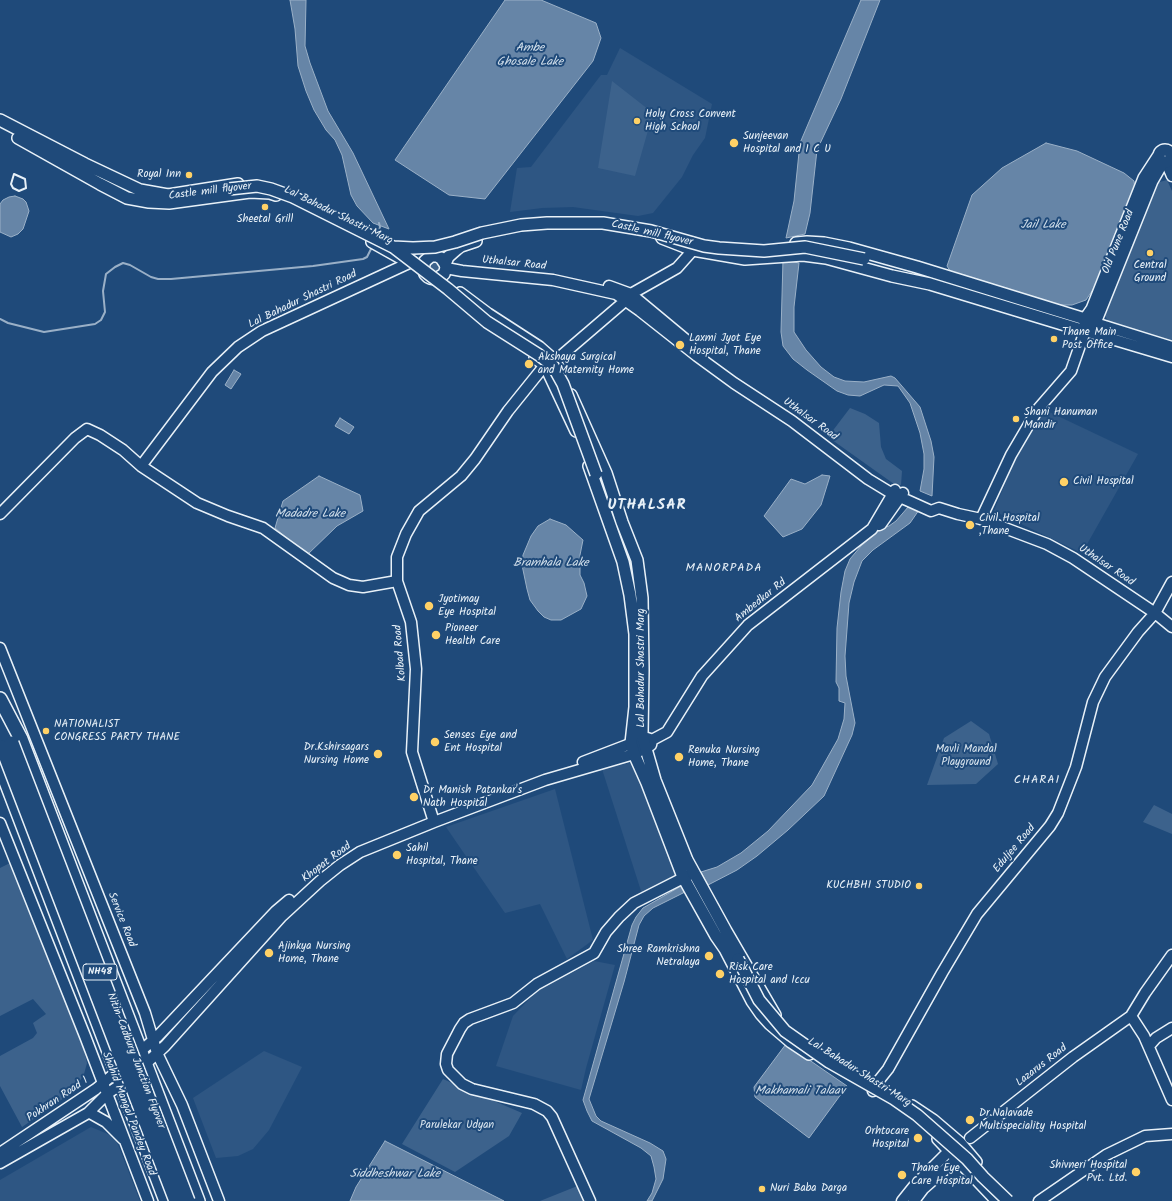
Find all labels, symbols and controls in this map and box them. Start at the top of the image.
water label: Ambe Ghosale Lake [497,42,563,70]
place label: Holy Cross Convent High School [645,108,736,134]
marker: Holy Cross Convent High School [632,116,642,126]
place label: Sunjeevan Hospital and I C U [743,130,831,156]
marker: Sunjeevan Hospital and I C U [728,137,740,149]
place label: Royal Inn [137,168,181,182]
marker: Royal Inn [184,170,194,180]
street label: Castle mill flyover [168,180,252,204]
street label: Lal Bahadur Shastri Marg [281,184,395,248]
marker: Sheetal Grill [260,202,270,212]
street label: Old Pune Road [1100,208,1138,276]
place label: Sheetal Grill [237,213,293,227]
street label: Castle mill flyover [610,218,694,250]
water label: Jail Lake [1020,219,1066,233]
marker: Central Ground [1145,248,1155,258]
street label: Uthalsar Road [481,254,547,274]
place label: Central Ground [1133,259,1167,285]
street label: Lal Bahadur Shastri Road [247,268,359,332]
place label: Thane Main Post Office [1062,326,1116,352]
place label: Laxmi Jyot Eye Hospital, Thane [689,332,761,358]
marker: Thane Main Post Office [1049,334,1059,344]
marker: Laxmi Jyot Eye Hospital, Thane [674,339,686,351]
place label: Akshaya Surgical and Maternity Home [538,351,634,377]
marker: Akshaya Surgical and Maternity Home [523,358,535,370]
street label: Uthalsar Road [780,396,840,444]
place label: Shani Hanuman Mandir [1024,406,1097,432]
marker: Shani Hanuman Mandir [1011,414,1021,424]
place label: Civil Hospital [1073,475,1134,489]
marker: Civil Hospital [1058,476,1070,488]
district label: UTHALSAR [607,497,687,515]
water label: Madadre Lake [275,508,345,522]
place label: Civil Hospital ,Thane [979,512,1040,538]
marker: Civil Hospital ,Thane [964,519,976,531]
street label: Uthalsar Road [1076,542,1136,590]
water label: Bramhala Lake [513,557,589,571]
district label: MANORPADA [685,562,763,576]
street label: Ambedkar Rd [733,576,789,626]
place label: Jyotimay Eye Hospital [438,593,496,619]
marker: Jyotimay Eye Hospital [423,600,435,612]
street label: Lal Bahadur Shastri Marg [635,608,649,728]
place label: Pioneer Health Care [445,622,500,648]
street label: Kolbad Road [392,624,410,682]
marker: Pioneer Health Care [430,629,442,641]
place label: NATIONALIST CONGRESS PARTY THANE [54,718,180,744]
marker: NATIONALIST CONGRESS PARTY THANE [41,726,51,736]
place label: Senses Eye and Ent Hospital [444,729,517,755]
marker: Senses Eye and Ent Hospital [429,736,441,748]
place label: Dr.Kshirsagars Nursing Home [304,741,369,767]
park label: Mavli Mandal Playground [935,743,997,769]
place label: Renuka Nursing Home, Thane [688,744,760,770]
marker: Dr.Kshirsagars Nursing Home [372,748,384,760]
marker: Renuka Nursing Home, Thane [673,751,685,763]
district label: CHARAI [1014,774,1060,788]
place label: Dr Manish Patankar's Nath Hospital [423,784,522,810]
marker: Dr Manish Patankar's Nath Hospital [408,791,420,803]
street label: Eduljee Road [991,822,1039,876]
street label: Khopat Road [300,840,354,886]
place label: Sahil Hospital, Thane [406,842,478,868]
marker: Sahil Hospital, Thane [391,849,403,861]
place label: KUCHBHI STUDIO [826,879,911,893]
marker: KUCHBHI STUDIO [914,881,924,891]
street label: Service Road [104,891,138,949]
place label: Ajinkya Nursing Home, Thane [278,940,351,966]
place label: Shree Ramkrishna Netralaya [617,943,700,969]
marker: Ajinkya Nursing Home, Thane [263,947,275,959]
marker: Shree Ramkrishna Netralaya [703,950,715,962]
place label: Risk Care Hospital and Iccu [729,961,810,987]
road number: NH48 [83,964,117,980]
marker: Risk Care Hospital and Iccu [714,968,726,980]
street label: Nitin-Cadbury Junction Flyover [103,991,167,1131]
street label: Lal Bahadur Shastri Marg [805,1036,913,1110]
street label: Lazarus Road [1014,1042,1070,1090]
street label: Shahid Mangal Pandey Road [98,1050,158,1178]
street label: Pokhran Road 1 [25,1075,91,1125]
water label: Makhamali Talaav [755,1085,845,1099]
place label: Dr.Nalavade Multispeciality Hospital [979,1107,1086,1133]
marker: Dr.Nalavade Multispeciality Hospital [964,1114,976,1126]
park label: Parulekar Udyan [420,1119,494,1133]
place label: Orhtocare Hospital [865,1125,909,1151]
marker: Orhtocare Hospital [912,1132,924,1144]
place label: Shivneri Hospital Pvt. Ltd. [1049,1159,1127,1185]
place label: Thane Eye Care Hospital [911,1162,973,1188]
marker: Shivneri Hospital Pvt. Ltd. [1130,1166,1142,1178]
water label: Siddheshwar Lake [350,1168,440,1182]
marker: Thane Eye Care Hospital [896,1169,908,1181]
place label: Nuri Baba Darga [770,1182,847,1196]
marker: Nuri Baba Darga [757,1184,767,1194]

